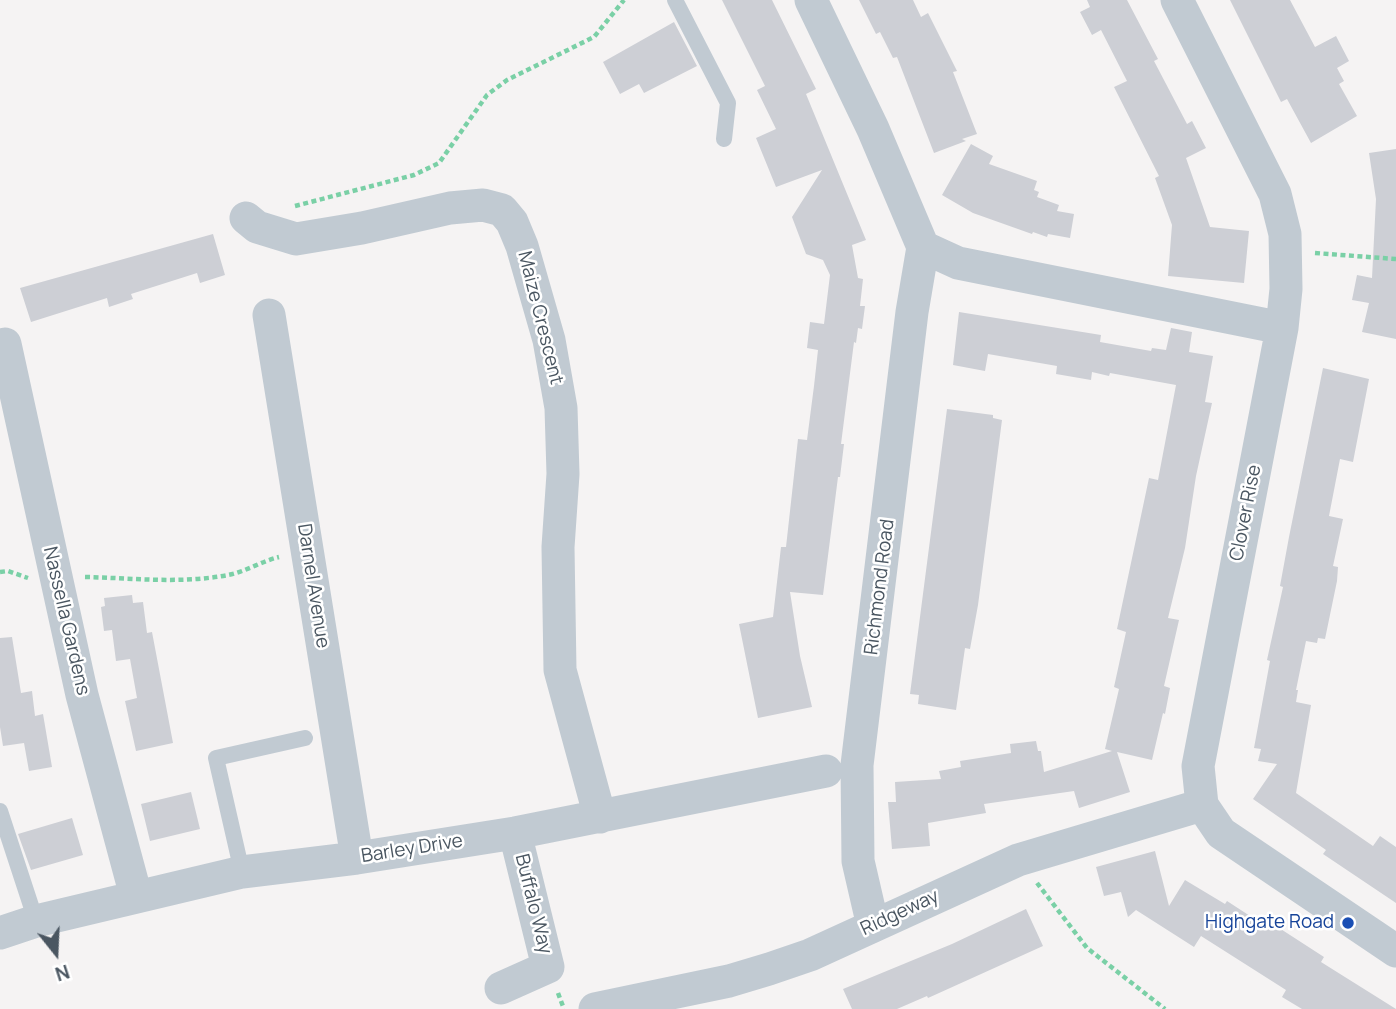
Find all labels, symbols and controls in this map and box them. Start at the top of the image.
street label: Maize Crescent [512,249,568,387]
street label: Clover Rise [1226,463,1266,563]
street label: Richmond Road [860,518,900,656]
street label: Darnel Avenue [292,522,334,650]
street label: Nassella Gardens [38,544,94,698]
street label: Barley Drive [360,830,464,868]
street label: Buffalo Way [510,852,556,956]
street label: Ridgeway [857,885,943,941]
place label: Highgate Road [1205,912,1334,934]
marker: Highgate Road [1340,915,1356,931]
north arrow [21,918,91,988]
text: N [52,958,73,987]

